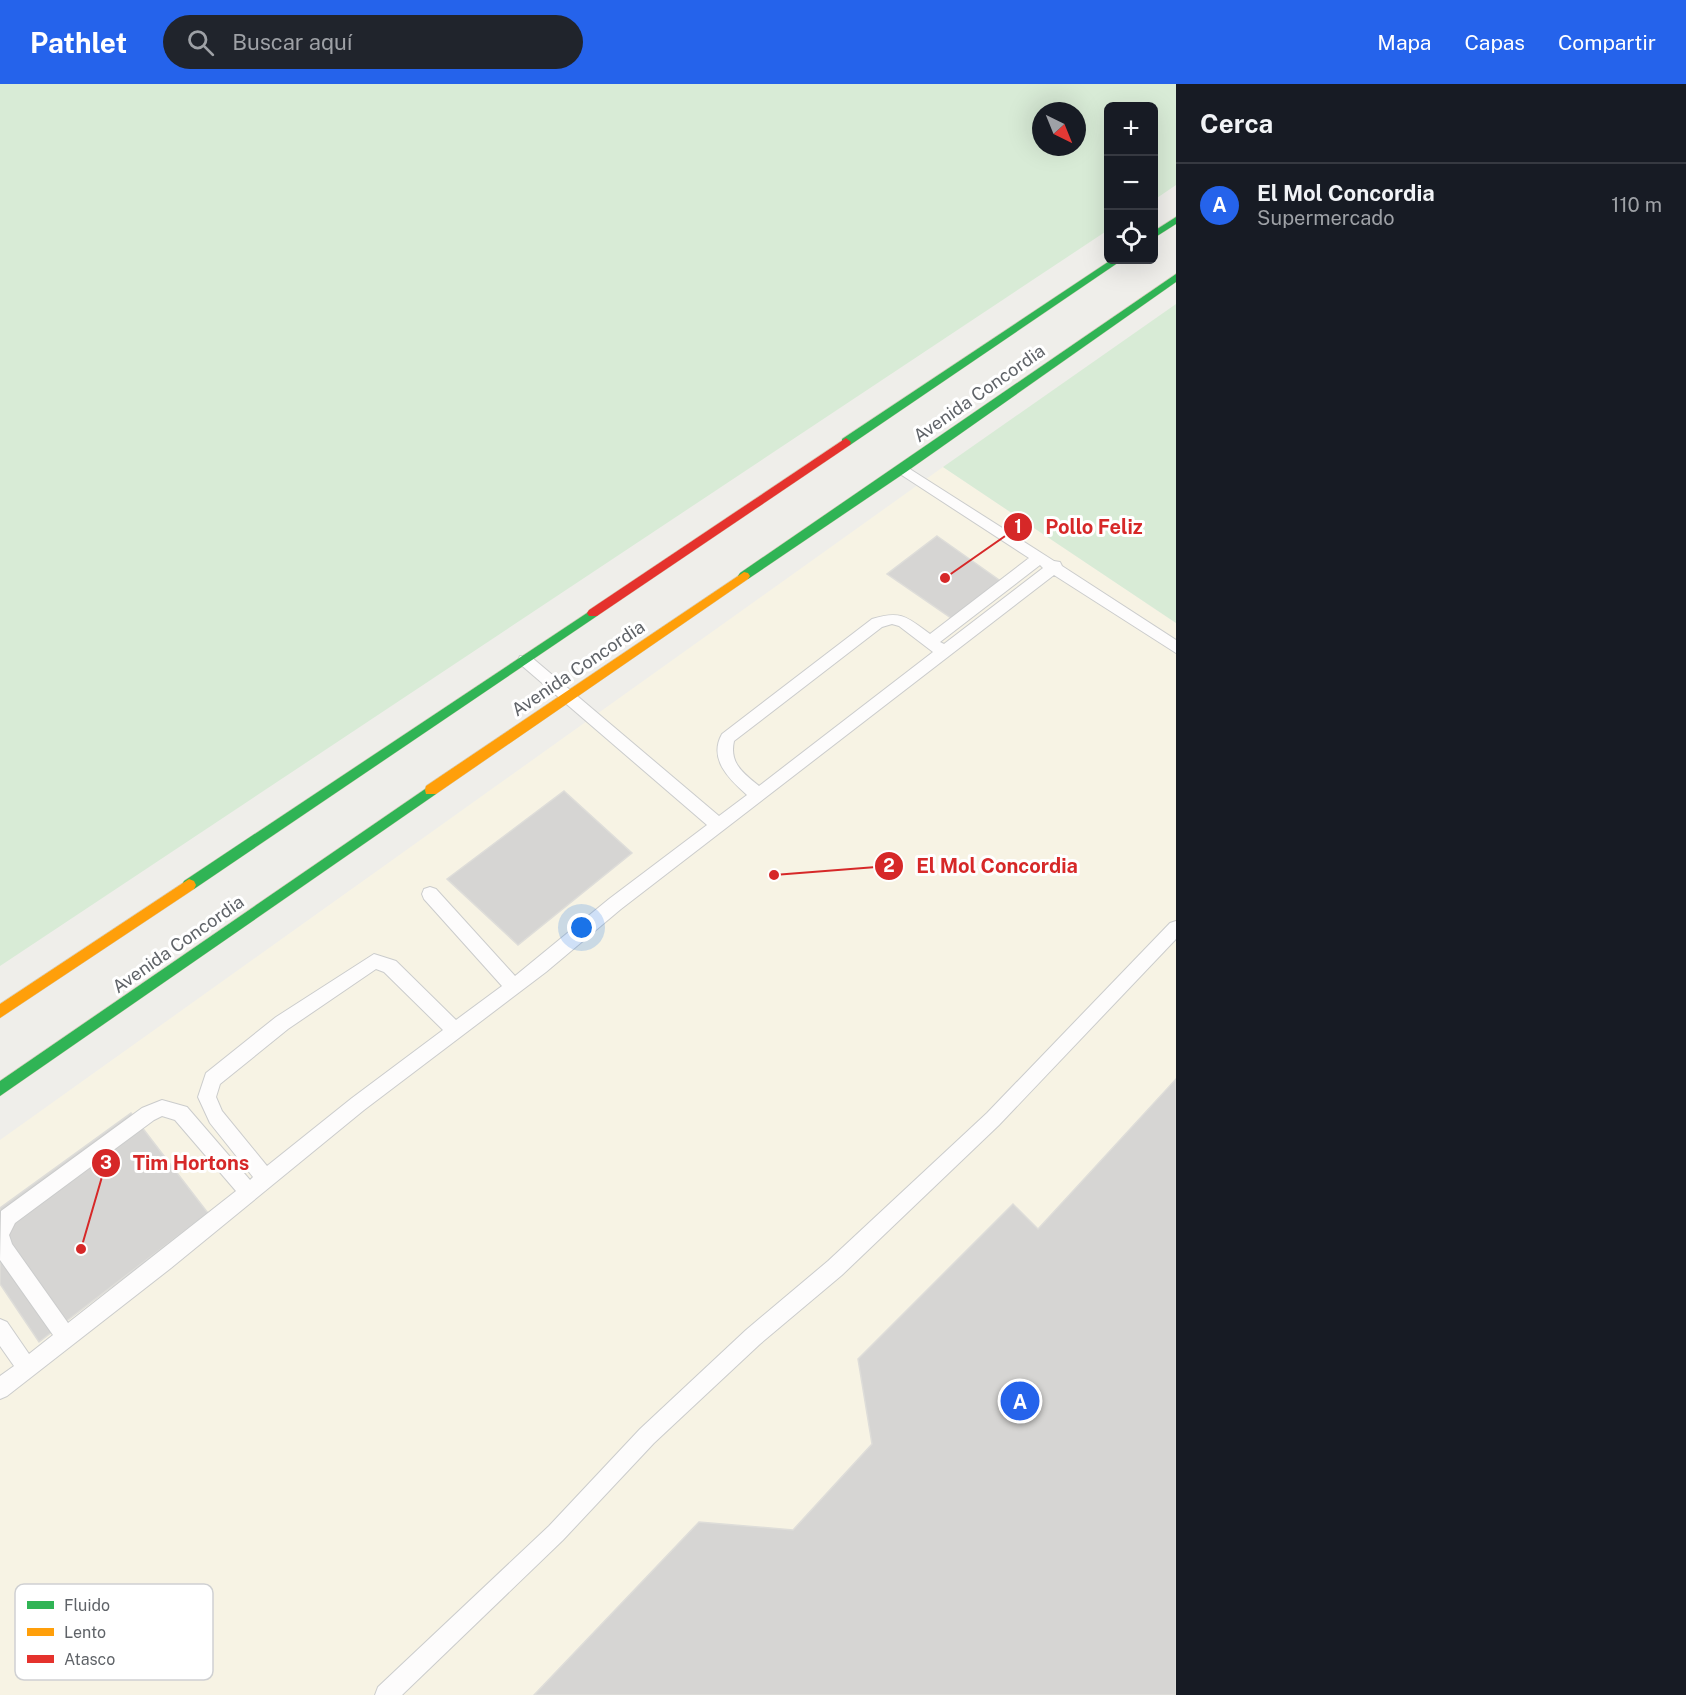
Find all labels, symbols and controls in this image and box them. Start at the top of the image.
search box [163,15,583,69]
text: Pathlet [30,26,127,59]
icon: search [184,26,217,59]
text: Buscar aquí [232,29,352,55]
text: Mapa [1377,30,1431,55]
text: Capas [1464,30,1525,55]
text: Compartir [1558,30,1656,55]
north arrow [1032,102,1086,156]
map controls [1104,102,1158,264]
button: + [1104,102,1158,156]
text: Cerca [1200,108,1273,139]
button: − [1104,156,1158,210]
text: El Mol Concordia [1257,180,1435,206]
text: A [1212,193,1227,217]
text: 110 m [1611,193,1662,217]
text: Supermercado [1257,206,1395,230]
button: locate [1104,210,1158,264]
street label: Avenida Concordia [909,340,1049,446]
callout: Pollo Feliz [1003,508,1155,546]
text: Pollo Feliz [1045,515,1143,539]
text: 1 [1014,516,1022,537]
street label: Avenida Concordia [508,616,648,720]
callout: El Mol Concordia [874,847,1090,885]
text: El Mol Concordia [916,854,1078,878]
text: 2 [883,855,895,876]
street label: Avenida Concordia [108,891,248,997]
your location [567,913,596,942]
callout: Tim Hortons [91,1144,262,1182]
text: Tim Hortons [133,1151,249,1175]
text: 3 [100,1152,112,1173]
pin: A [1000,1378,1040,1424]
legend [15,1584,213,1680]
text: Fluido [64,1596,110,1615]
text: Lento [64,1623,106,1642]
text: Atasco [64,1650,115,1669]

